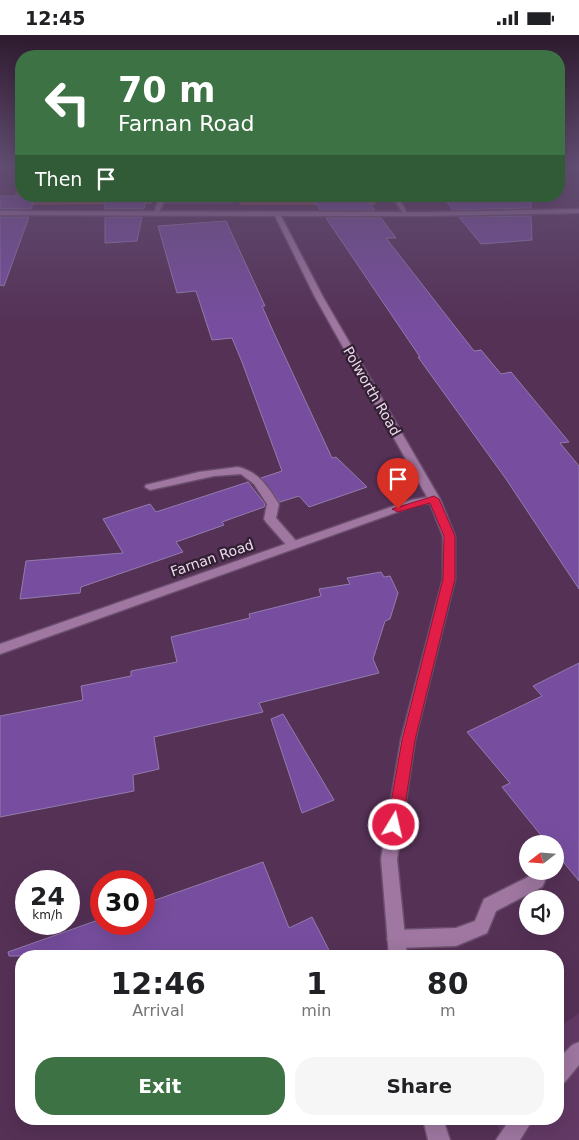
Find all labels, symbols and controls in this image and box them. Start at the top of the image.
text: 12:45 [25,7,85,29]
icon: left [35,70,100,135]
text: 70 m [118,70,215,110]
text: Farnan Road [118,111,254,136]
icon: arrive [92,165,120,193]
text: Then [35,168,82,190]
street label: Polworth Road [340,344,404,438]
pin [377,458,419,509]
icon: arrive [384,465,412,493]
street label: Farnan Road [168,536,256,580]
position arrow [367,798,419,850]
north arrow [519,835,564,880]
map controls [519,835,564,935]
speed limit sign: 30 [90,870,155,935]
text: 24 [30,882,65,911]
button: sound [519,890,564,935]
text: km/h [32,908,63,922]
text: 12:46 [110,966,206,1001]
text: 1 [306,966,327,1001]
text: 80 [427,966,469,1001]
text: Arrival [132,1001,184,1020]
text: min [301,1001,331,1020]
text: m [440,1001,456,1020]
button: Exit [35,1057,285,1115]
button: Share [295,1057,544,1115]

